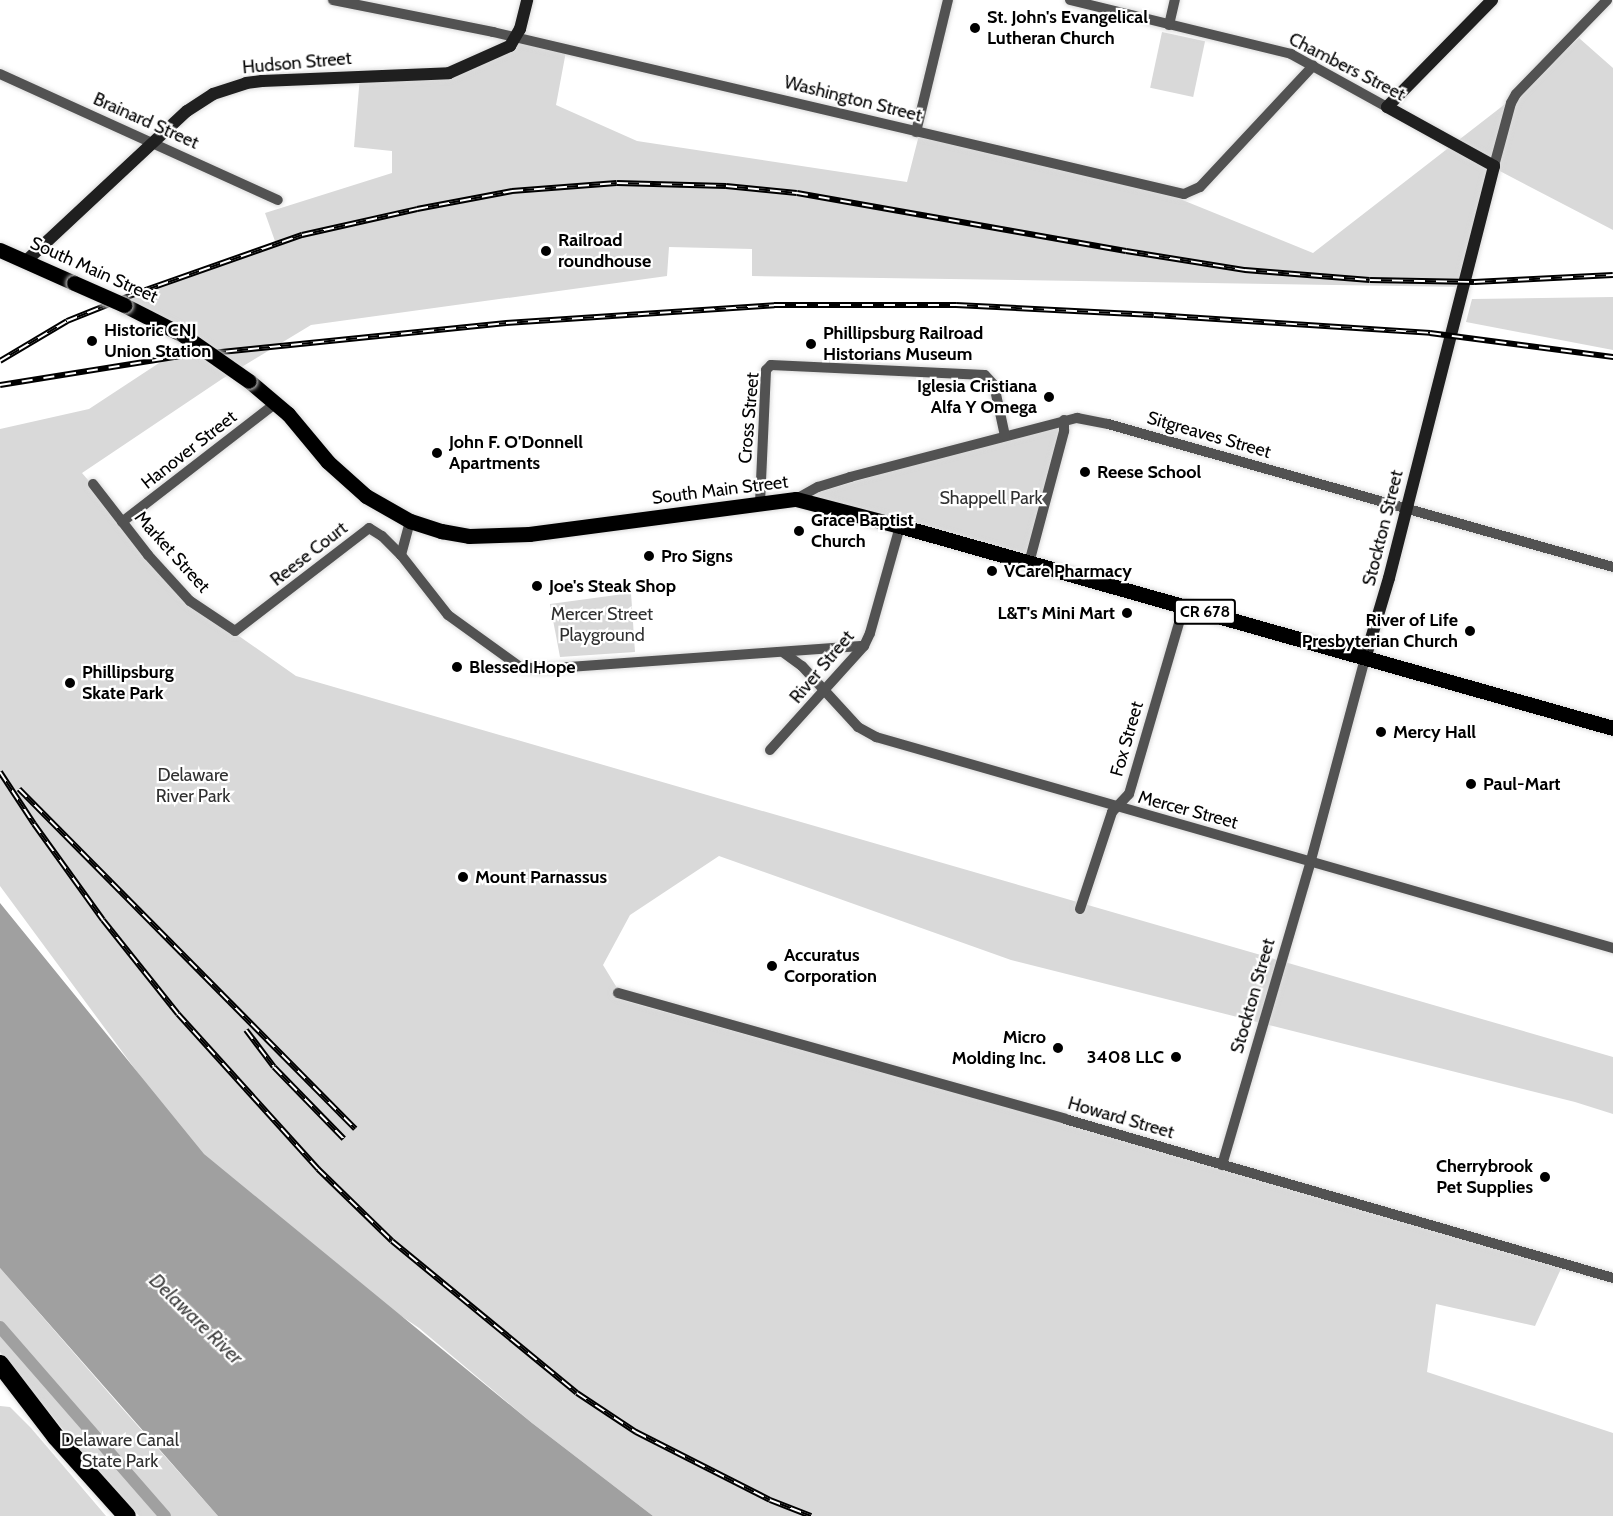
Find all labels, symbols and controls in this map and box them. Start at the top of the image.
place label: St. John's Evangelical Lutheran Church [987,7,1148,50]
marker: St. John's Evangelical Lutheran Church [968,21,982,35]
street label: Chambers Street [1285,28,1409,106]
street label: Hudson Street [241,47,353,79]
street label: Washington Street [782,71,924,127]
street label: Brainard Street [90,88,202,154]
place label: Railroad roundhouse [558,230,651,272]
street label: South Main Street [27,232,161,308]
marker: Railroad roundhouse [539,244,553,258]
place label: Historic CNJ Union Station [104,320,211,362]
place label: Phillipsburg Railroad Historians Museum [823,323,983,366]
marker: Historic CNJ Union Station [85,334,99,348]
marker: Phillipsburg Railroad Historians Museum [804,337,818,351]
street label: Cross Street [734,371,764,465]
place label: Iglesia Cristiana Alfa Y Omega [917,376,1037,418]
marker: Iglesia Cristiana Alfa Y Omega [1042,390,1056,404]
street label: Hanover Street [137,406,241,494]
street label: Sitgreaves Street [1145,407,1273,463]
place label: John F. O'Donnell Apartments [449,432,583,474]
marker: John F. O'Donnell Apartments [430,446,444,460]
place label: Reese School [1097,461,1201,483]
marker: Reese School [1078,465,1092,479]
street label: Stockton Street [1358,468,1408,588]
street label: South Main Street [651,471,789,509]
park label: Shappell Park [939,487,1043,509]
street label: Market Street [130,507,214,597]
place label: Grace Baptist Church [811,510,914,552]
street label: Reese Court [266,517,352,591]
marker: Grace Baptist Church [792,524,806,538]
place label: Pro Signs [661,545,733,567]
marker: Pro Signs [642,549,656,563]
place label: VCare Pharmacy [1004,560,1132,582]
marker: VCare Pharmacy [985,564,999,578]
place label: Joe's Steak Shop [549,575,676,597]
marker: Joe's Steak Shop [530,579,544,593]
road number: CR 678 [1174,599,1236,625]
place label: L&T's Mini Mart [997,602,1115,624]
park label: Mercer Street Playground [551,604,653,646]
marker: L&T's Mini Mart [1120,606,1134,620]
place label: River of Life Presbyterian Church [1302,610,1458,652]
marker: River of Life Presbyterian Church [1463,624,1477,638]
street label: River Street [785,626,859,708]
place label: Blessed Hope [469,656,576,678]
marker: Blessed Hope [450,660,464,674]
place label: Phillipsburg Skate Park [82,662,174,704]
marker: Phillipsburg Skate Park [63,676,77,690]
street label: Fox Street [1106,699,1148,779]
place label: Mercy Hall [1393,721,1476,743]
marker: Mercy Hall [1374,725,1388,739]
park label: Delaware River Park [156,765,230,808]
place label: Paul-Mart [1483,773,1561,795]
marker: Paul-Mart [1464,777,1478,791]
street label: Mercer Street [1136,786,1240,834]
place label: Mount Parnassus [475,866,607,888]
marker: Mount Parnassus [456,870,470,884]
street label: Stockton Street [1226,936,1280,1056]
place label: Accuratus Corporation [784,945,877,988]
marker: Accuratus Corporation [765,959,779,973]
place label: Micro Molding Inc. [952,1027,1046,1070]
marker: Micro Molding Inc. [1051,1041,1065,1055]
place label: 3408 LLC [1087,1046,1164,1068]
marker: 3408 LLC [1169,1050,1183,1064]
street label: Howard Street [1065,1093,1177,1143]
place label: Cherrybrook Pet Supplies [1436,1156,1533,1198]
marker: Cherrybrook Pet Supplies [1538,1170,1552,1184]
water label: Delaware River [144,1269,248,1369]
park label: Delaware Canal State Park [61,1430,179,1472]

